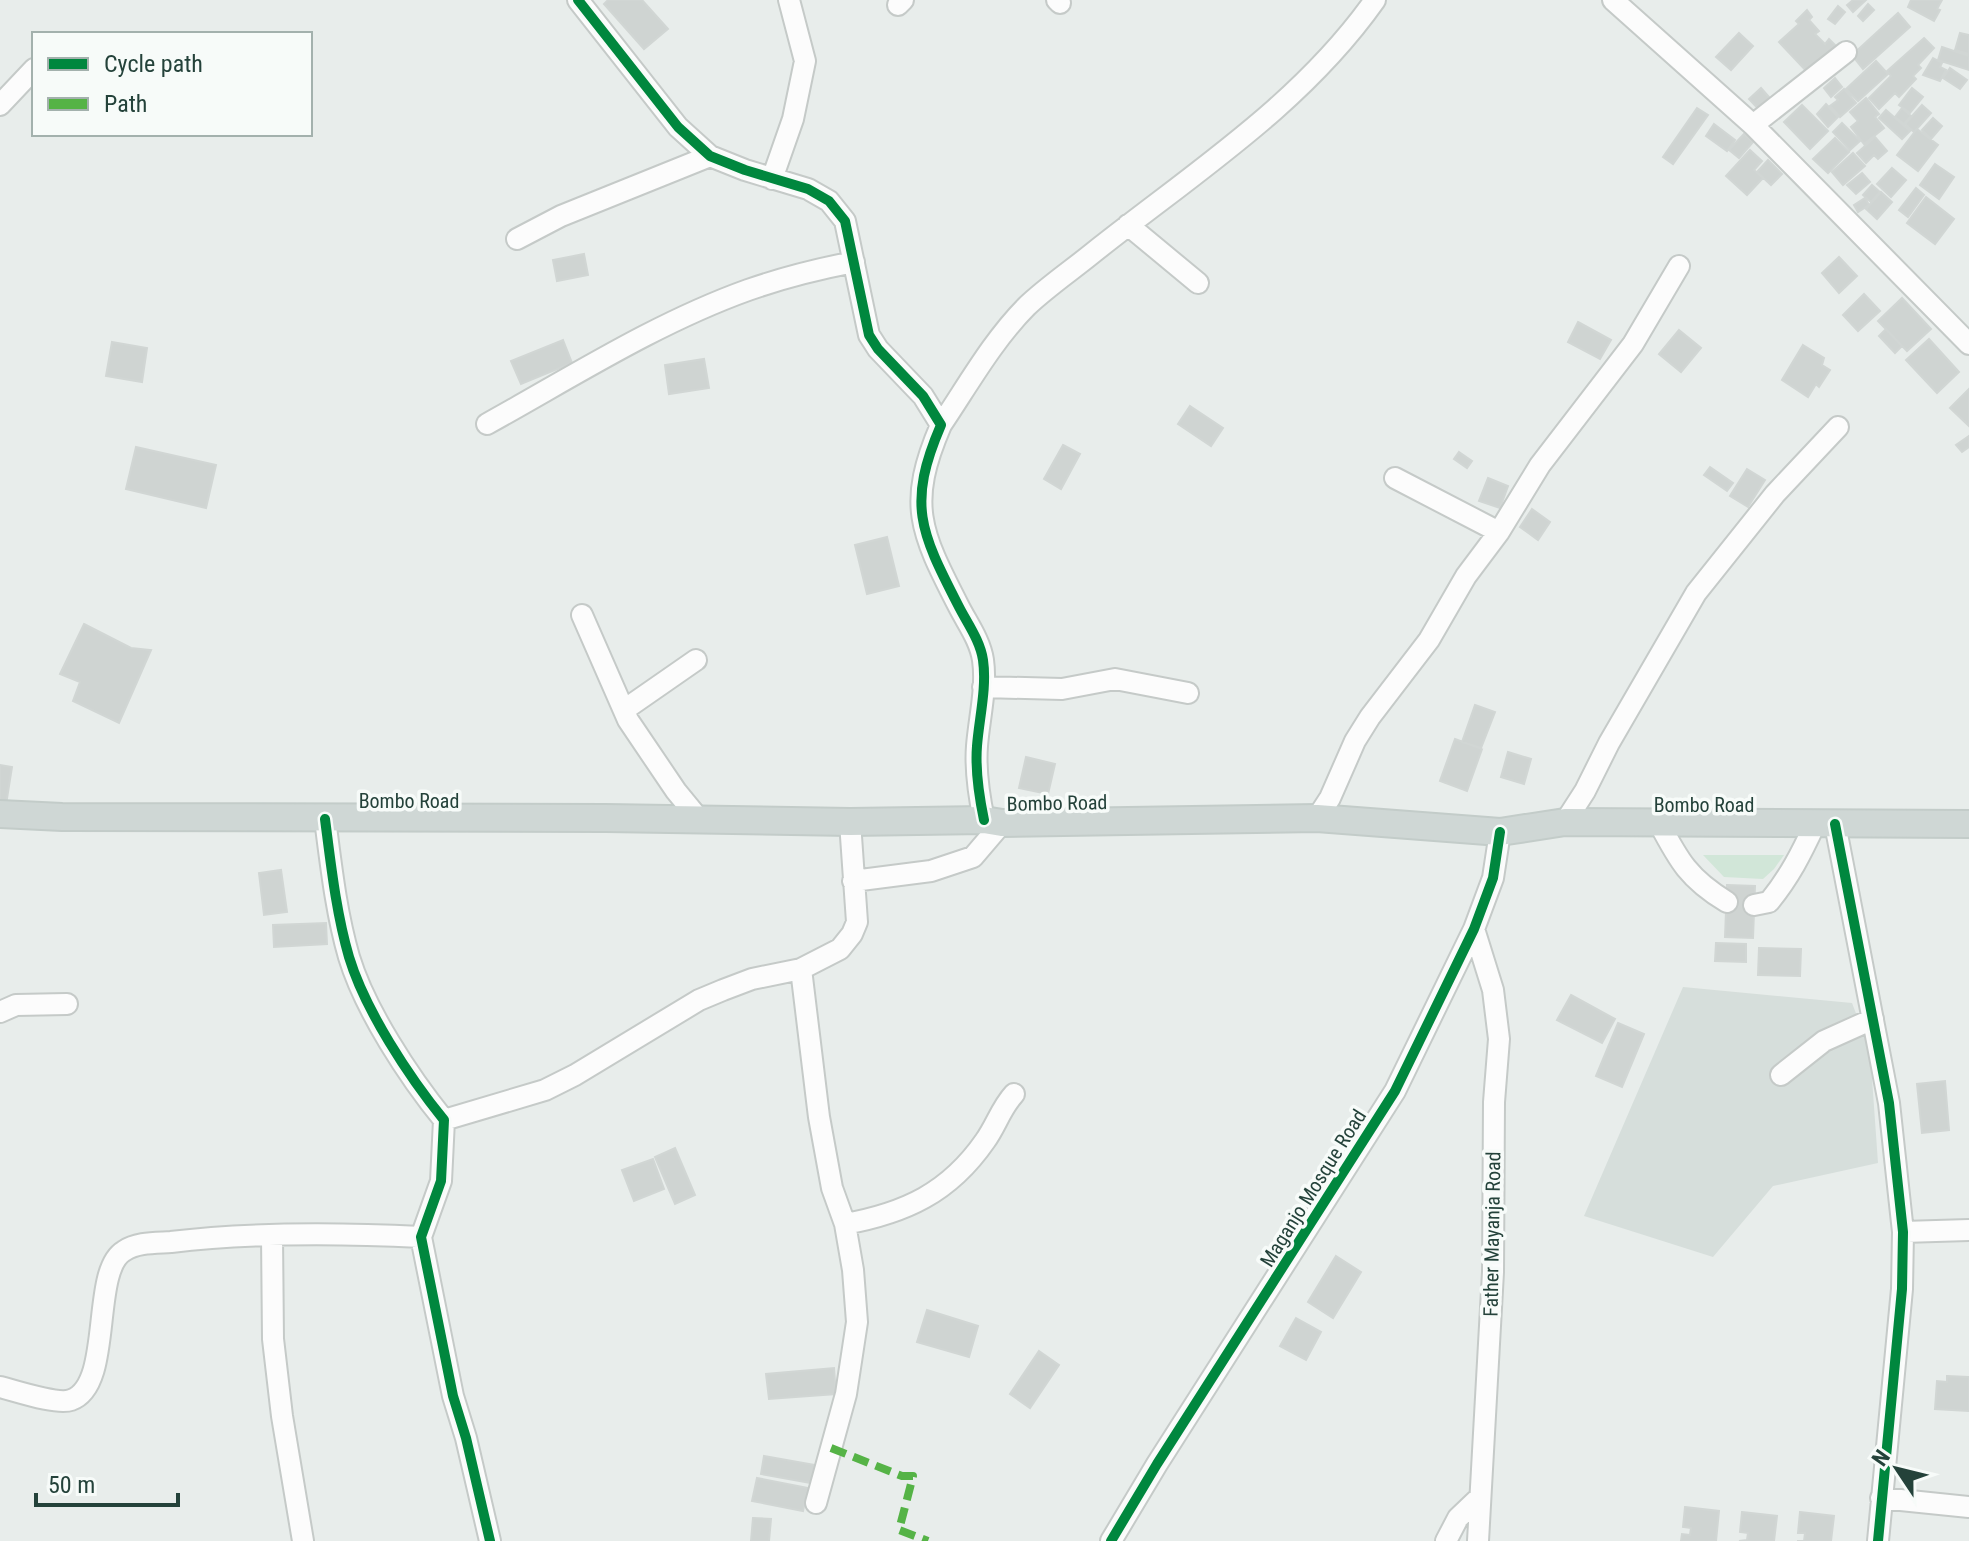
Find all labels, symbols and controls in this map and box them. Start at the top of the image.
legend [32,32,312,136]
text: Cycle path [104,50,203,78]
text: Path [104,90,147,118]
street label: Bombo Road [359,789,459,813]
street label: Bombo Road [1006,790,1108,816]
street label: Bombo Road [1654,793,1754,817]
street label: Maganjo Mosque Road [1255,1105,1371,1271]
street label: Father Mayanja Road [1479,1151,1505,1317]
north arrow [1857,1429,1937,1509]
text: N [1867,1445,1895,1471]
scale bar [36,1457,178,1507]
text: 50 m [48,1471,95,1499]

